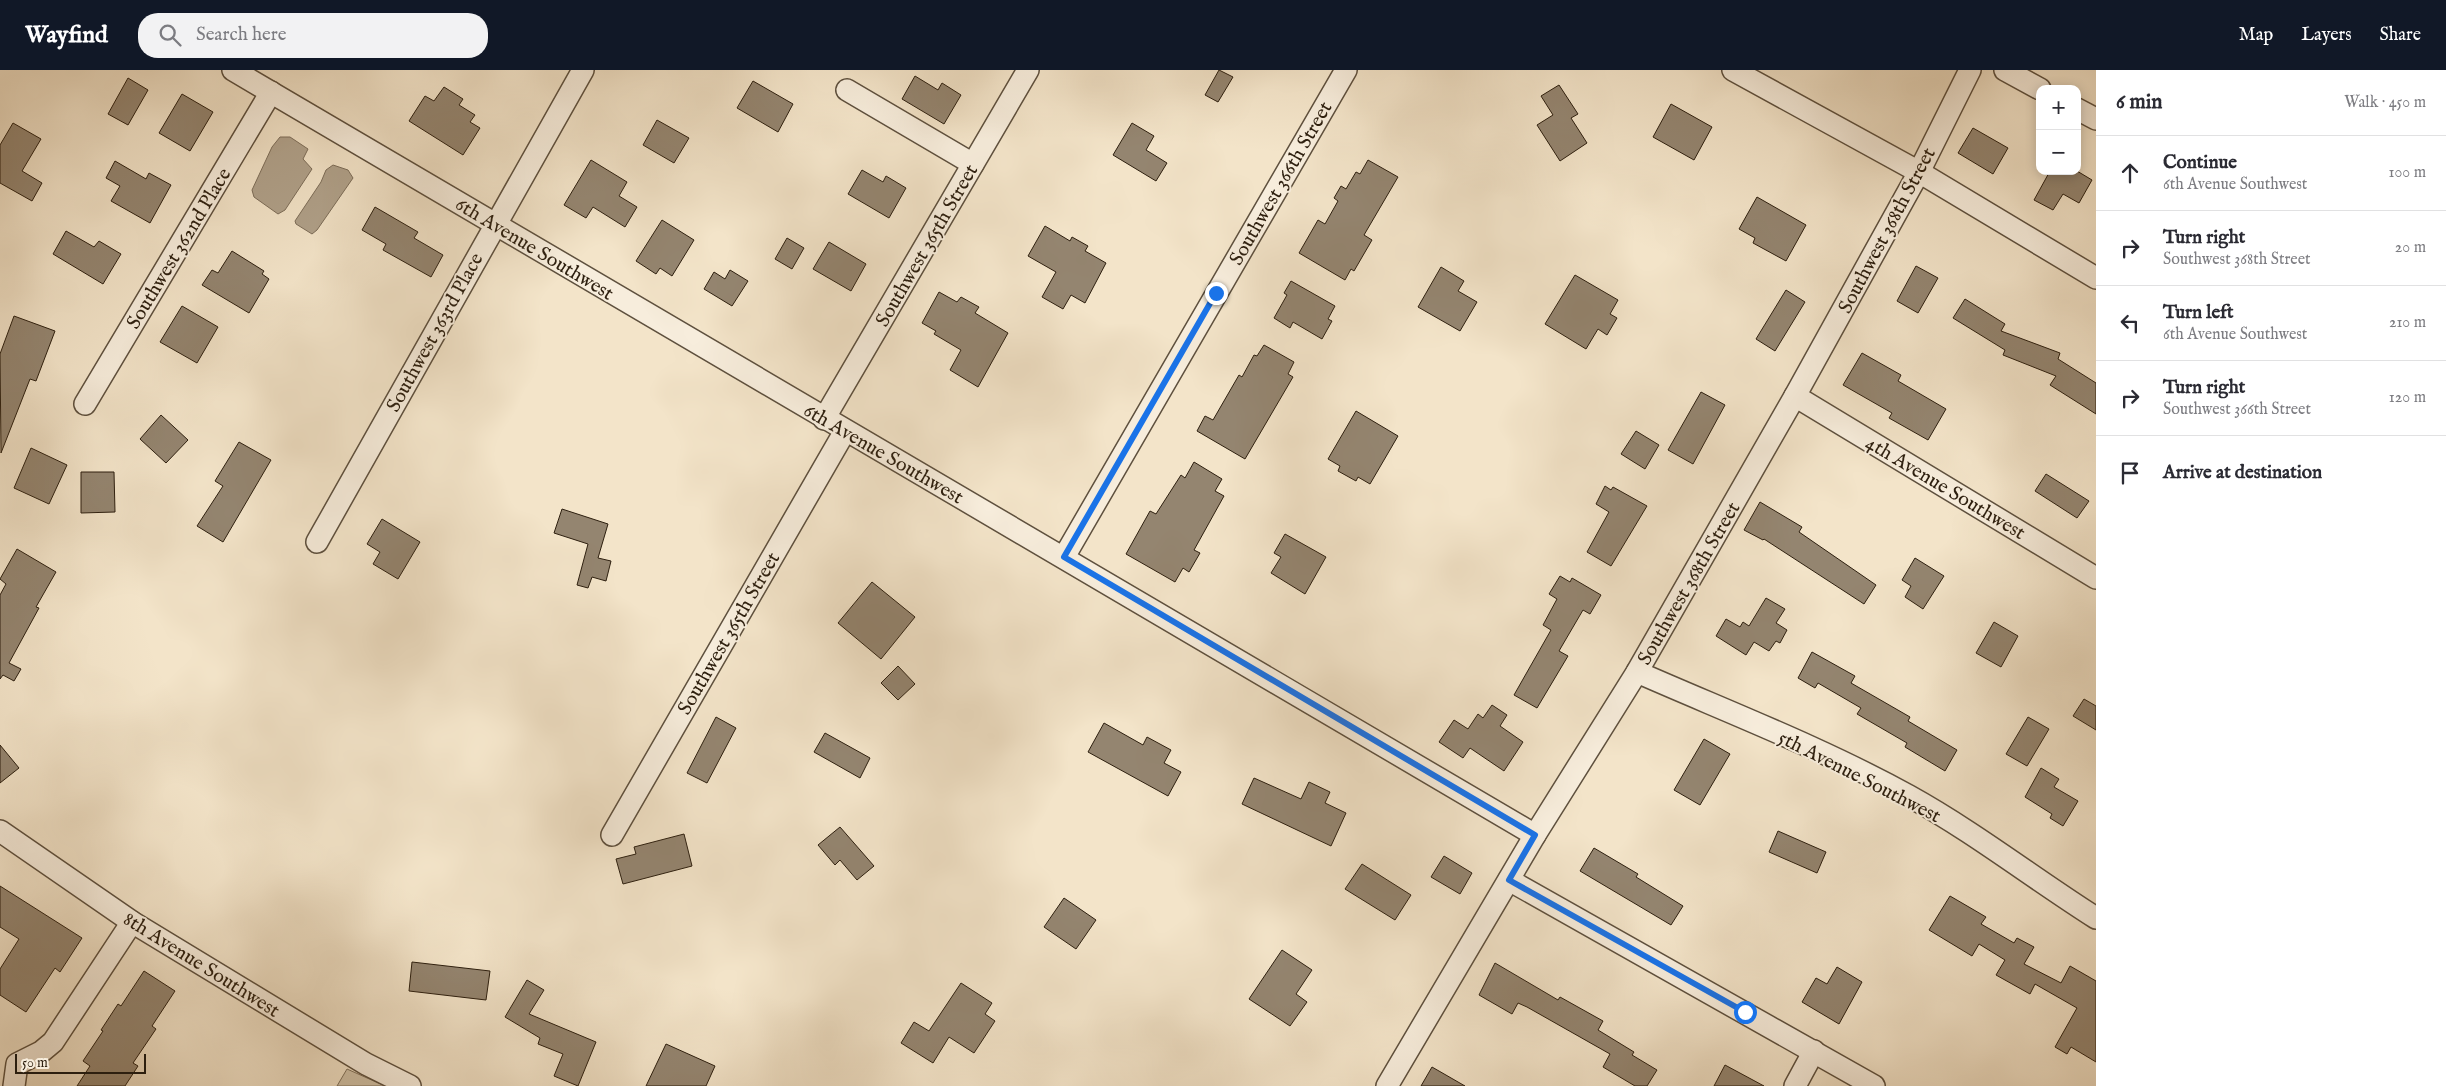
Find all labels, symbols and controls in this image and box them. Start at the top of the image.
search box [138,13,488,58]
text: Wayfind [25,20,108,51]
icon: search [156,21,184,49]
text: Search here [196,23,286,47]
text: Map [2239,24,2273,47]
text: Layers [2301,24,2352,47]
text: Share [2380,24,2421,47]
map controls [2036,85,2081,175]
button: + [2036,85,2081,130]
text: 6 min [2116,89,2162,116]
text: Walk · 450 m [2344,93,2426,113]
street label: Southwest 366th Street [1224,97,1338,270]
button: − [2036,130,2081,175]
street label: Southwest 368th Street [1833,143,1942,318]
text: Continue [2163,151,2237,175]
icon: ahead [2116,159,2144,187]
street label: Southwest 365th Street [871,160,984,332]
text: 100 m [2389,163,2426,183]
street label: Southwest 362nd Place [121,164,237,334]
text: 6th Avenue Southwest [2163,175,2307,195]
street label: 6th Avenue Southwest [450,192,618,307]
text: Turn right [2163,226,2245,250]
icon: right [2116,234,2144,262]
text: 20 m [2395,238,2426,258]
street label: Southwest 363rd Place [381,249,489,417]
text: Southwest 368th Street [2163,250,2310,270]
route end [1205,282,1228,305]
text: Turn left [2163,301,2234,325]
icon: left [2116,309,2144,337]
text: 210 m [2389,313,2426,333]
text: 6th Avenue Southwest [2163,325,2307,345]
text: Turn right [2163,376,2245,400]
icon: right [2116,384,2144,412]
text: 120 m [2389,388,2426,408]
street label: 6th Avenue Southwest [799,398,968,510]
text: Southwest 366th Street [2163,400,2311,420]
street label: 4th Avenue Southwest [1861,431,2030,546]
icon: arrive [2116,459,2144,487]
text: Arrive at destination [2163,461,2322,485]
street label: Southwest 368th Street [1632,498,1746,670]
street label: Southwest 365th Street [673,548,786,720]
street label: 5th Avenue Southwest [1774,726,1945,829]
street label: 8th Avenue Southwest [118,907,284,1024]
route start [1734,1001,1757,1024]
scale bar [15,1051,146,1074]
text: 50 m [22,1054,48,1072]

